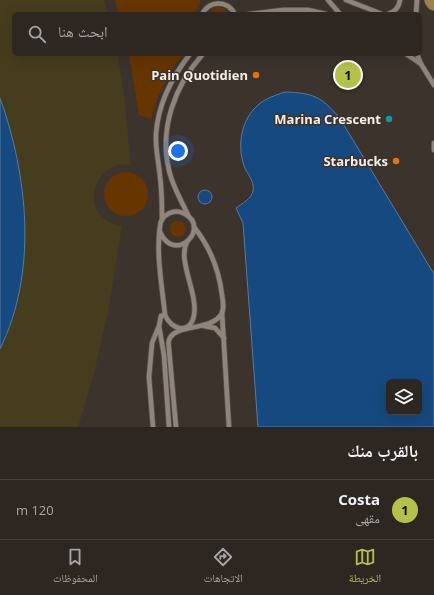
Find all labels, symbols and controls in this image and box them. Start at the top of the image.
search box [12,12,422,56]
text: ابحث هنا [58,21,108,41]
icon: search [26,23,48,45]
pin: 1 [335,60,361,90]
place label: Pain Quotidien [151,66,248,84]
marker: Pain Quotidien [251,70,261,80]
place label: Marina Crescent [274,110,381,128]
marker: Marina Crescent [384,114,394,124]
your location [168,141,188,161]
place label: Starbucks [323,152,388,170]
marker: Starbucks [391,156,401,166]
map controls [386,379,422,415]
button: layers [386,379,422,415]
text: بالقرب منك [347,439,418,462]
text: Costa [338,489,380,509]
text: 120 m [16,501,54,519]
text: 1 [401,501,409,519]
text: مقهى [355,509,380,527]
tab: المحفوظات [53,546,98,589]
tab: الاتجاهات [204,546,243,589]
tab: الخريطة [349,546,381,589]

